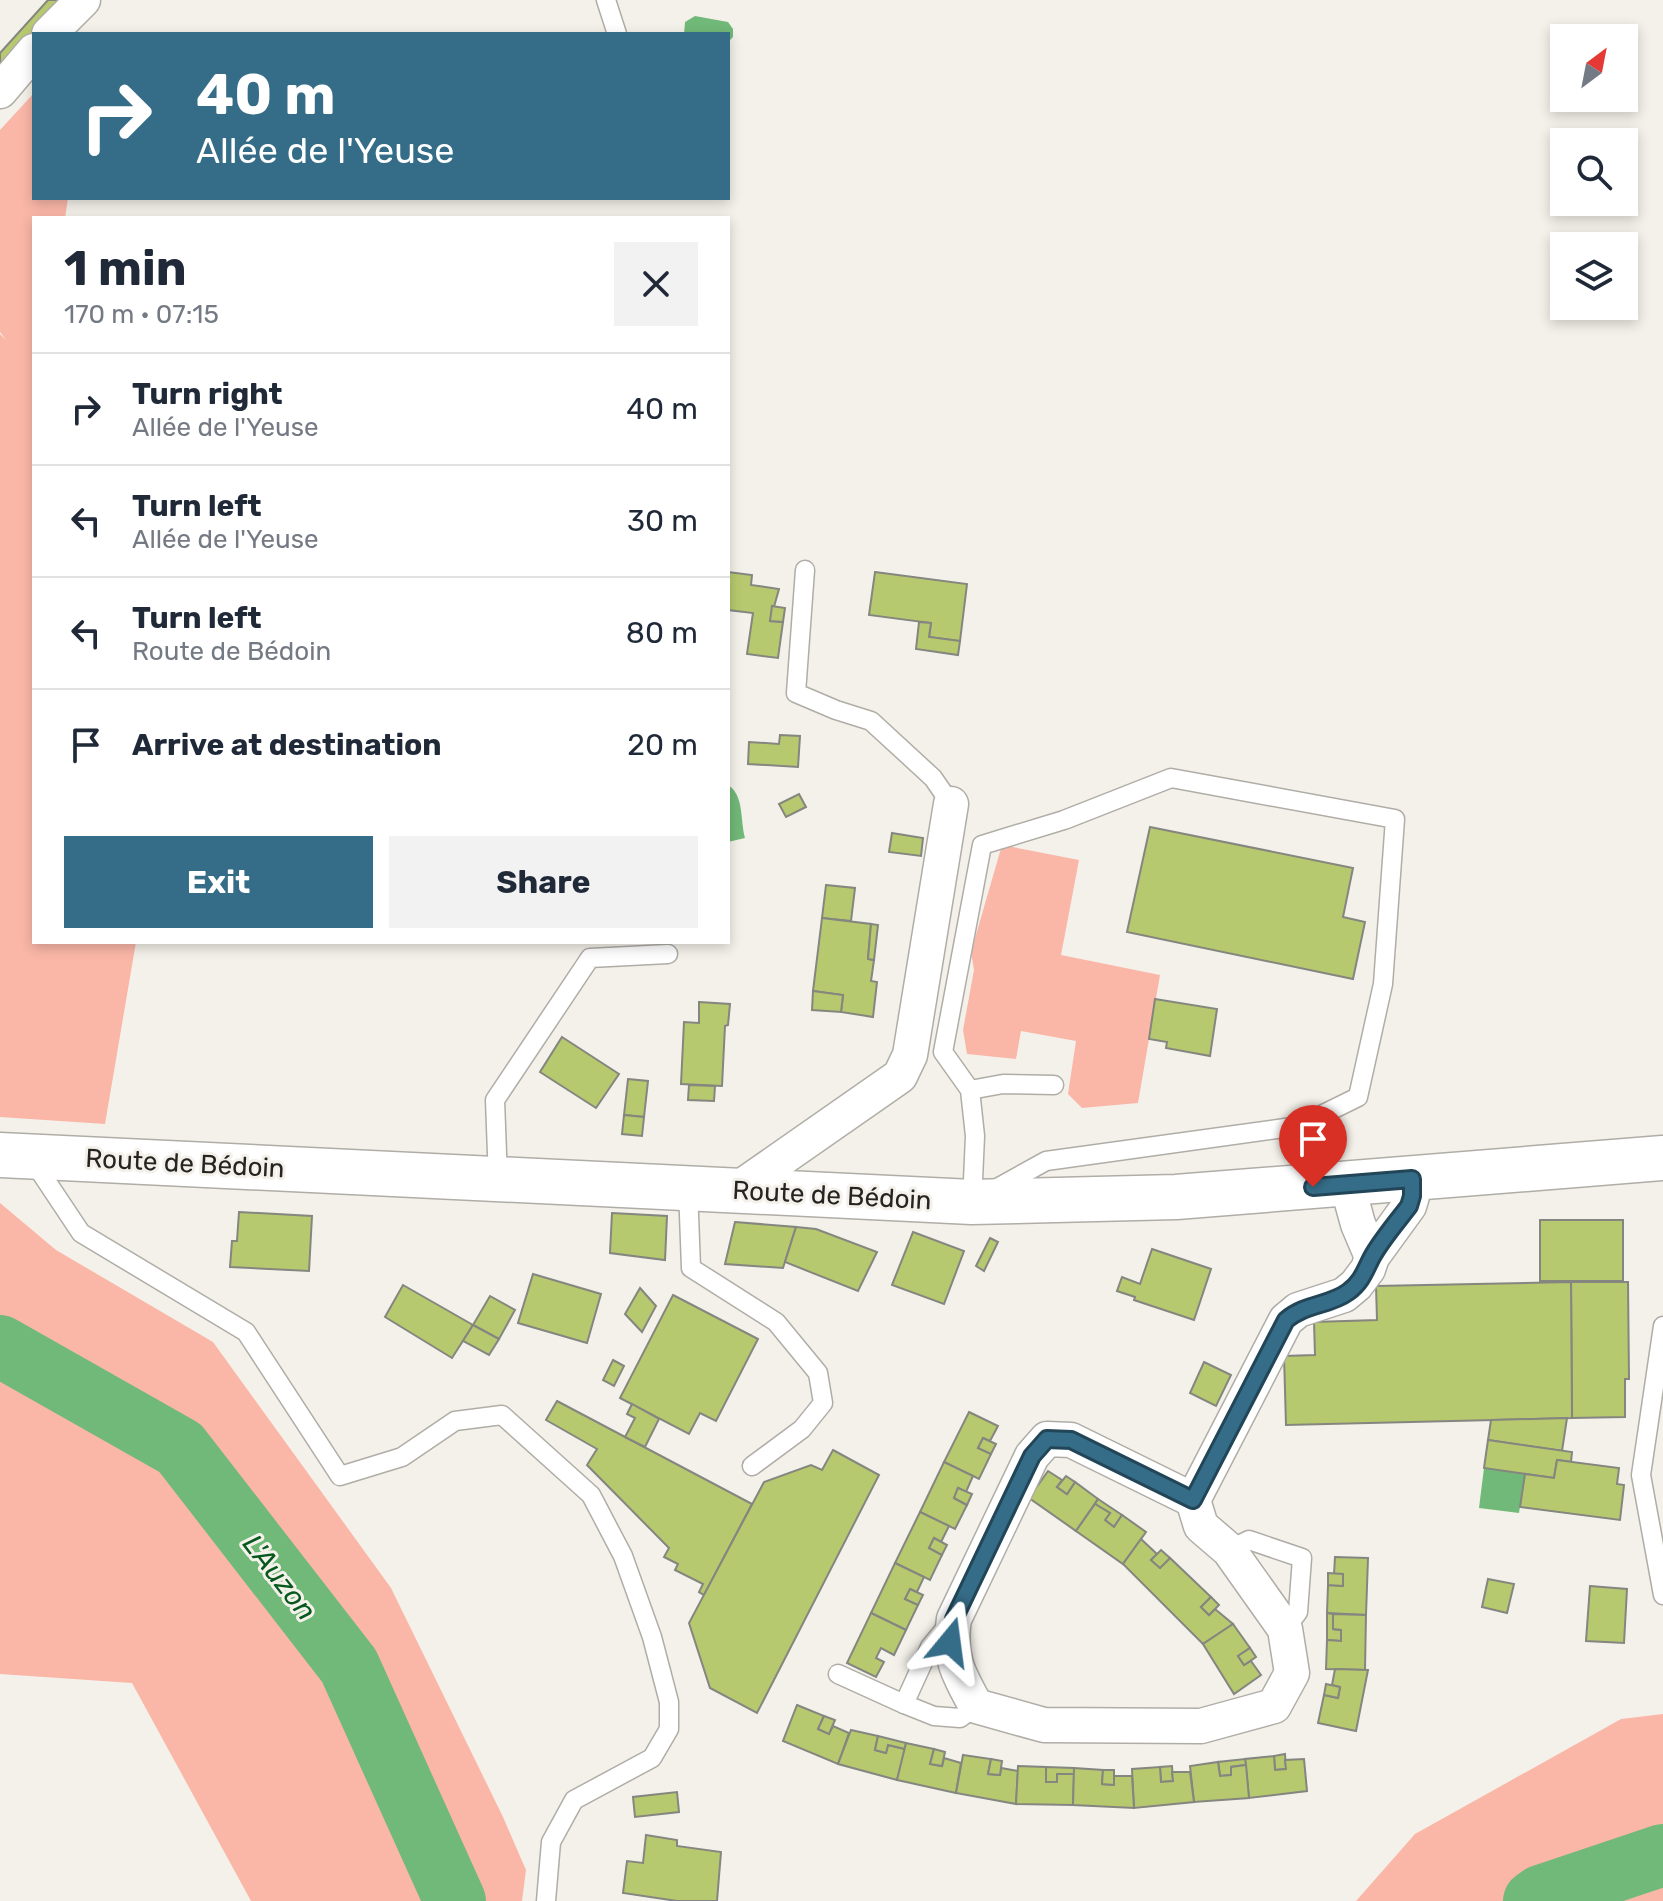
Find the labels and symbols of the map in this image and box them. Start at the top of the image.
north arrow [1550,24,1638,112]
pin [1279,1105,1347,1187]
street label: Route de Bédoin [85,1143,285,1184]
street label: Route de Bédoin [732,1175,932,1216]
water label: L'Auzon [236,1528,323,1627]
position arrow [908,1600,992,1684]

